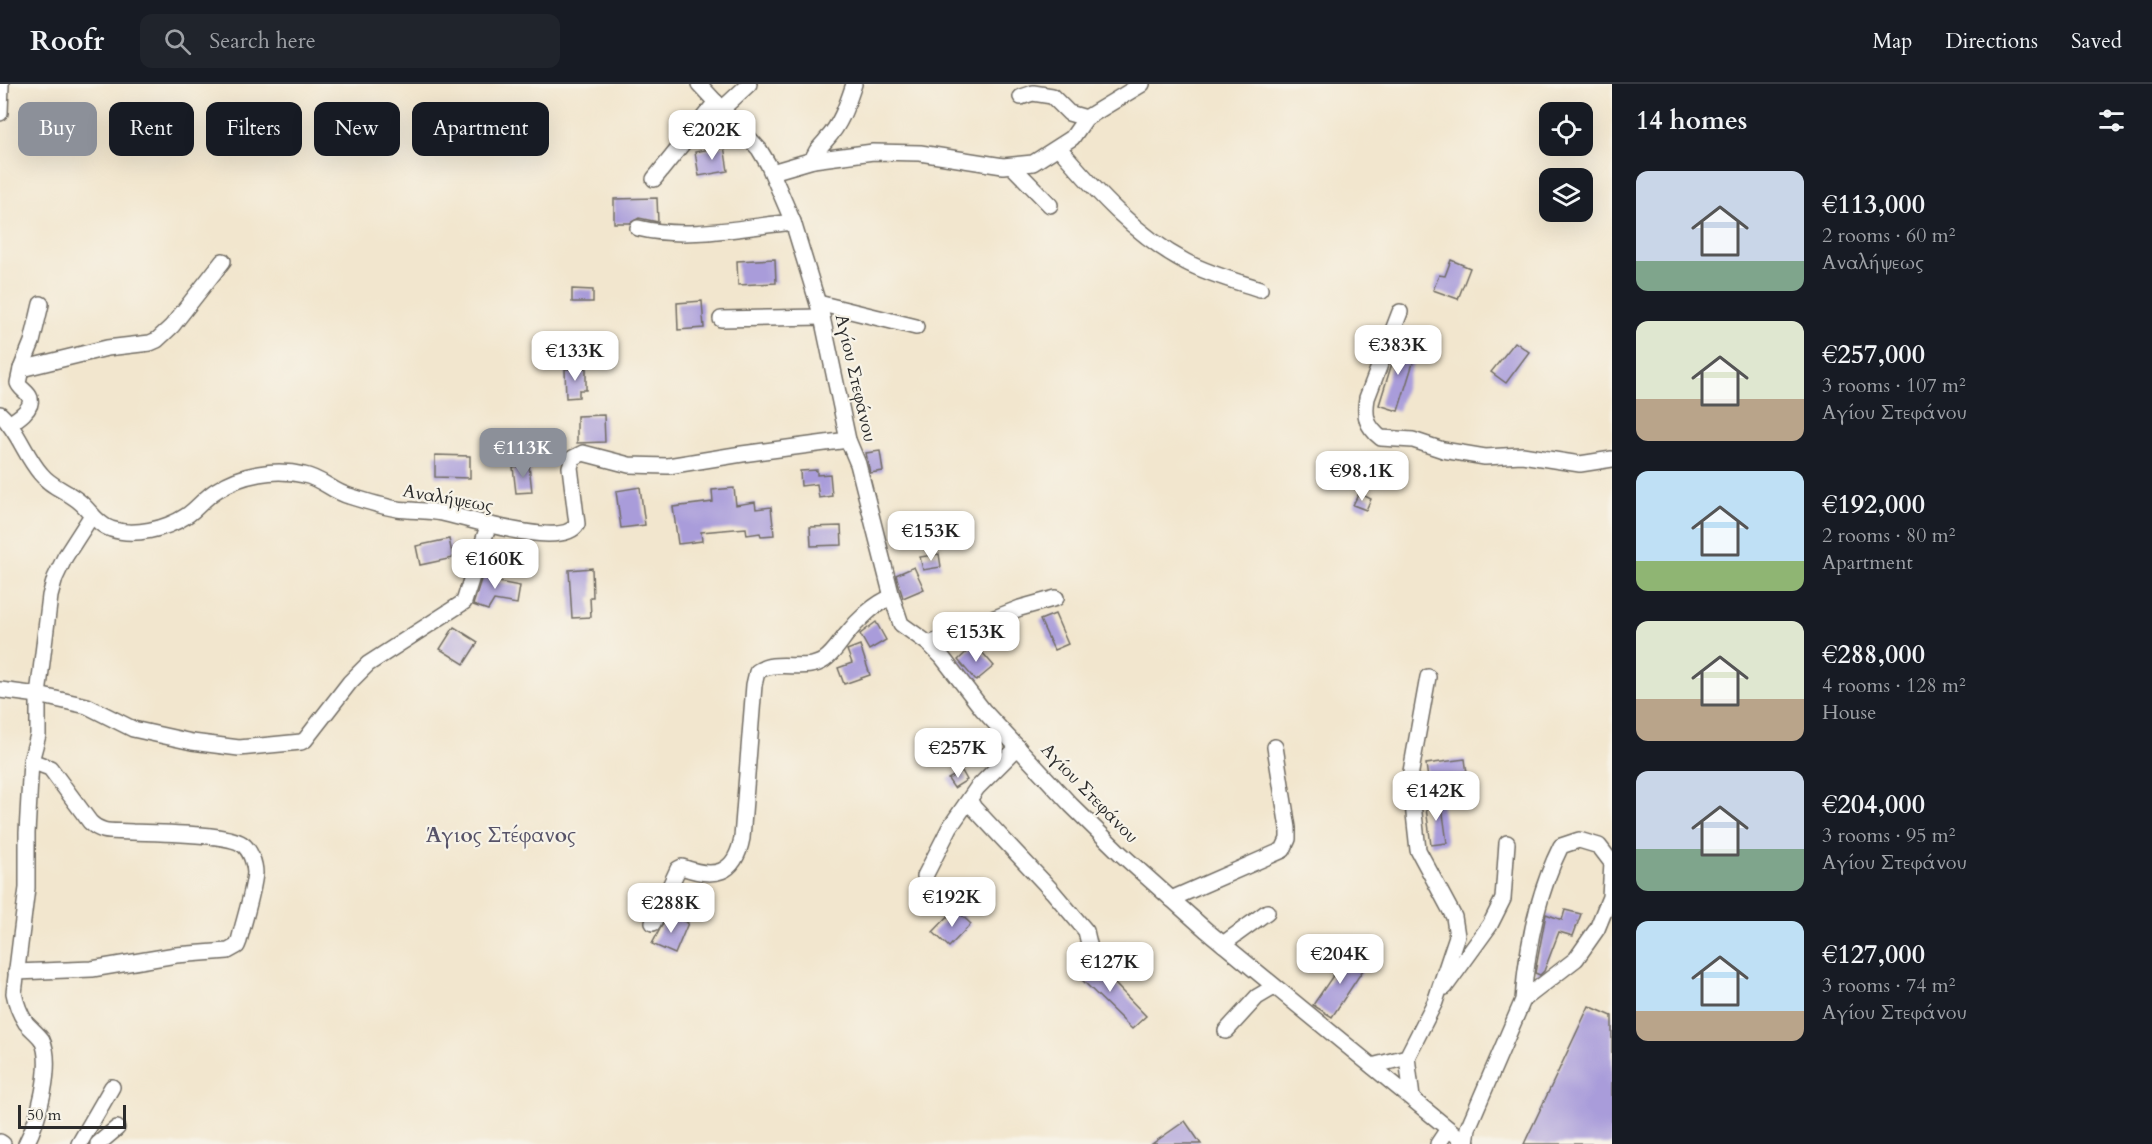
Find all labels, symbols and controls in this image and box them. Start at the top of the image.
search box [140,14,560,68]
text: Roofr [30,22,104,60]
icon: search [161,25,194,58]
text: Search here [209,26,316,56]
text: Map [1872,27,1912,56]
text: Directions [1945,27,2038,56]
text: Saved [2071,27,2122,56]
chip: Buy [18,102,97,156]
chip: Rent [109,102,194,156]
chip: Filters [206,102,302,156]
chip: New [314,102,400,156]
chip: Apartment [412,102,549,156]
map controls [1539,102,1593,222]
button: locate [1539,102,1593,156]
text: 14 homes [1636,103,1747,138]
icon: filters [2095,104,2128,137]
pin: €202K [670,110,754,161]
text: €202K [683,116,741,143]
button: layers [1539,168,1593,222]
text: €113,000 [1822,187,1925,222]
icon: home [1684,195,1756,267]
text: 2 rooms · 60 m² [1822,222,1955,249]
text: Αναλήψεως [1822,249,1924,276]
street label: Αγίου Στεφάνου [829,312,882,445]
pin: €383K [1356,325,1440,376]
pin: €133K [533,331,617,382]
text: €383K [1369,331,1427,358]
text: €133K [546,337,604,364]
text: €257,000 [1822,337,1925,372]
icon: home [1684,345,1756,417]
text: 3 rooms · 107 m² [1822,372,1966,399]
text: Αγίου Στεφάνου [1822,399,1967,426]
pin: €113K [481,428,565,479]
text: €113K [494,434,552,461]
pin: €98.1K [1313,451,1411,502]
text: €98.1K [1330,457,1394,484]
street label: Αναλήψεως [401,478,495,519]
text: €192,000 [1822,487,1925,522]
icon: home [1684,495,1756,567]
pin: €153K [889,511,973,562]
text: €153K [902,517,960,544]
text: 2 rooms · 80 m² [1822,522,1955,549]
pin: €160K [453,539,537,590]
text: €160K [466,545,524,572]
text: Apartment [1822,549,1913,576]
pin: €153K [934,612,1018,663]
text: €153K [947,618,1005,645]
text: €288,000 [1822,637,1925,672]
icon: home [1684,645,1756,717]
text: 4 rooms · 128 m² [1822,672,1966,699]
text: House [1822,699,1876,726]
pin: €257K [916,728,1000,779]
text: €257K [929,734,987,761]
street label: Αγίου Στεφάνου [1035,738,1144,849]
pin: €142K [1394,771,1478,822]
text: €142K [1407,777,1465,804]
text: €204,000 [1822,787,1925,822]
icon: home [1684,795,1756,867]
district label: Άγιος Στέφανος [425,821,576,850]
text: 3 rooms · 95 m² [1822,822,1955,849]
text: Αγίου Στεφάνου [1822,849,1967,876]
pin: €192K [910,877,994,928]
pin: €288K [629,883,713,934]
text: €192K [923,883,981,910]
text: €288K [642,889,700,916]
pin: €204K [1298,934,1382,985]
text: €127,000 [1822,937,1925,972]
text: €204K [1311,940,1369,967]
pin: €127K [1068,942,1152,993]
icon: home [1684,945,1756,1017]
text: €127K [1081,948,1139,975]
text: 3 rooms · 74 m² [1822,972,1955,999]
text: Αγίου Στεφάνου [1822,999,1967,1026]
scale bar [18,1102,126,1130]
text: 50 m [27,1104,61,1126]

